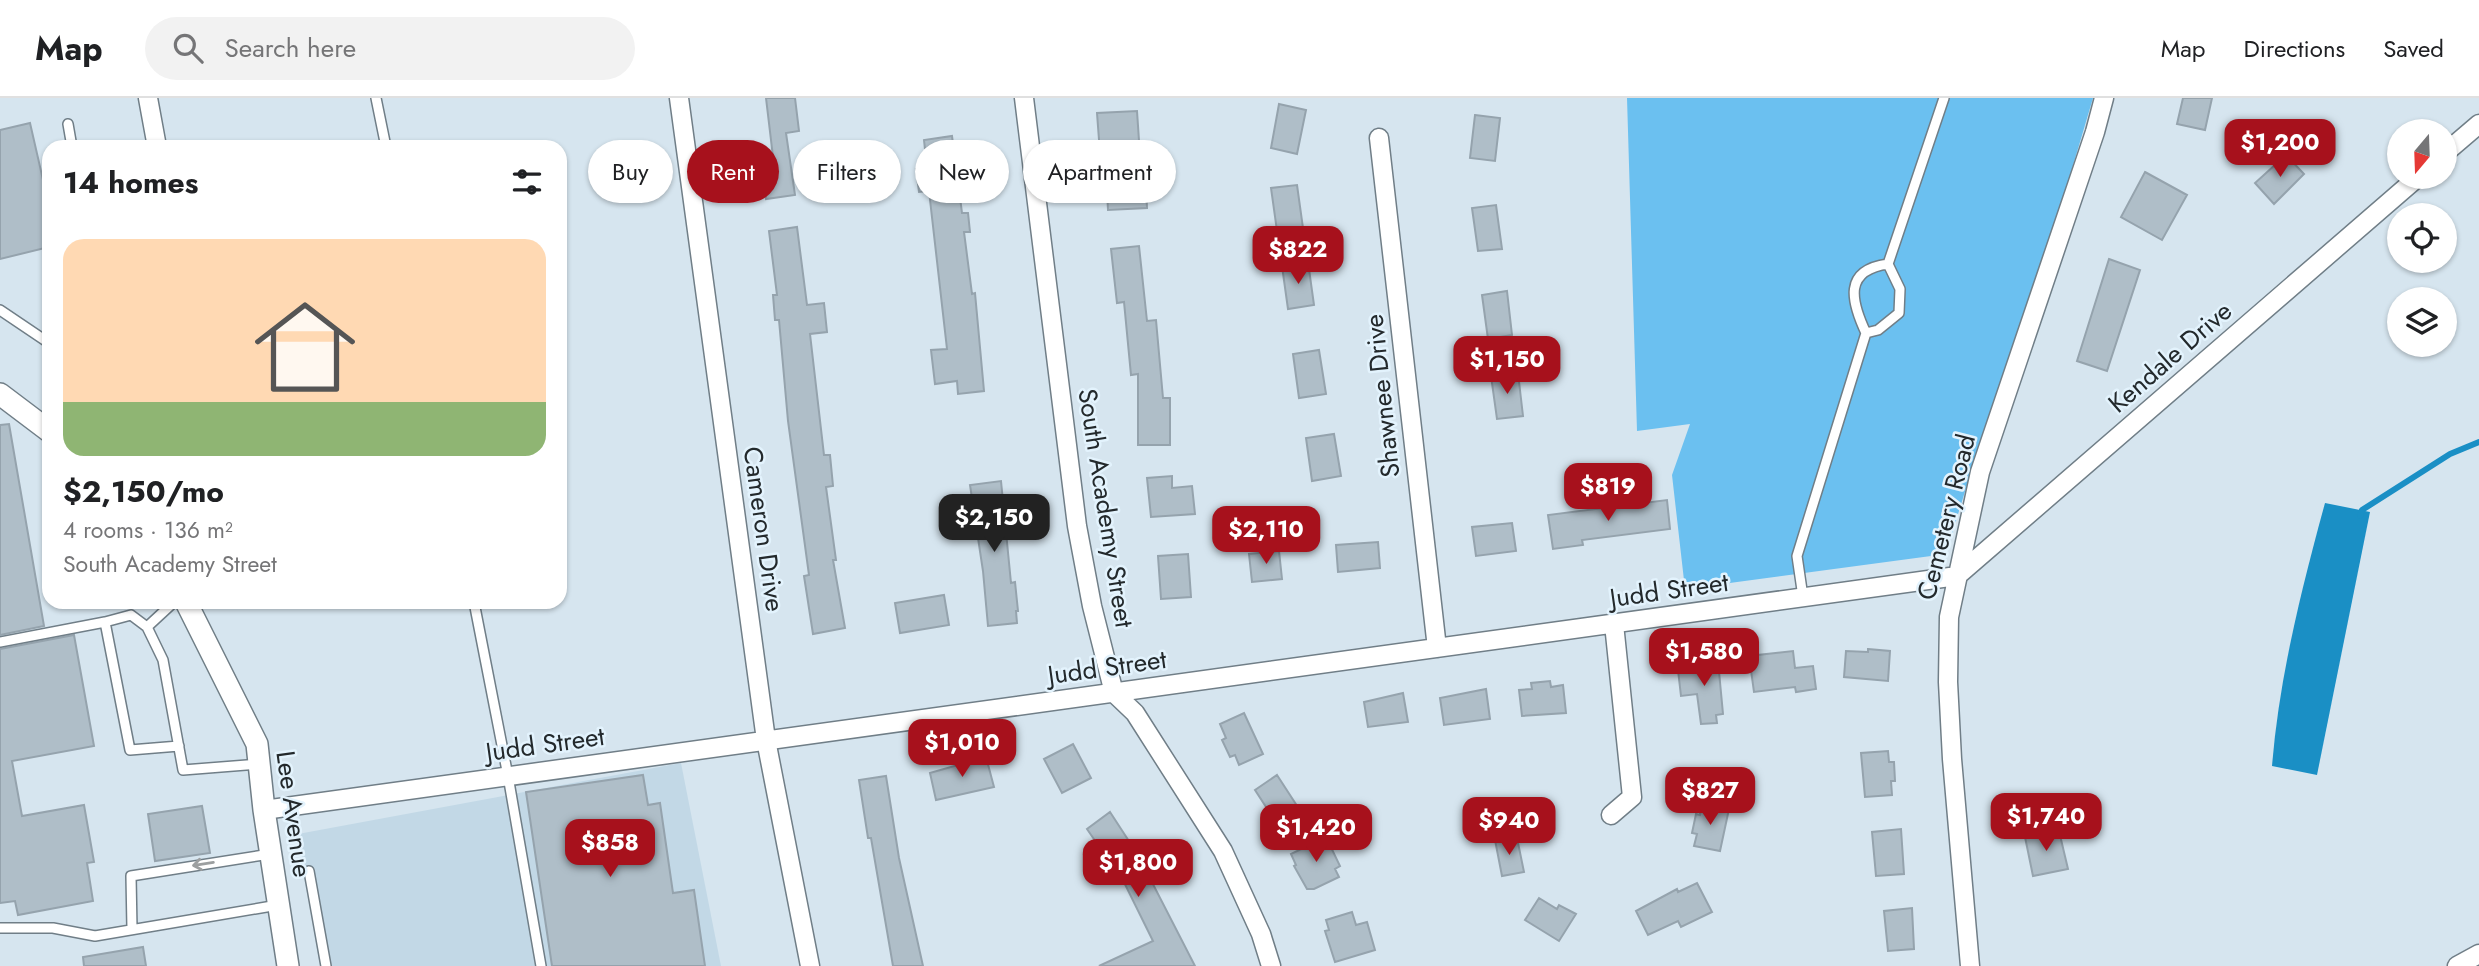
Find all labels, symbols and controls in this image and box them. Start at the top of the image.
search box [145,17,635,80]
text: Map [35,25,103,72]
icon: search [169,29,207,67]
text: Search here [225,29,356,67]
text: Map [2161,31,2206,66]
text: Directions [2244,31,2345,66]
text: Saved [2383,31,2444,66]
north arrow [2387,119,2457,189]
map controls [2387,119,2457,357]
pin: $1,200 [2223,120,2337,179]
text: $1,200 [2240,125,2320,159]
chip: Buy [588,140,673,203]
chip: Rent [687,140,779,203]
chip: Filters [793,140,901,203]
chip: New [915,140,1009,203]
chip: Apartment [1023,140,1176,203]
text: 14 homes [63,161,198,204]
icon: filters [508,163,546,201]
button: locate [2387,203,2457,273]
pin: $822 [1257,226,1339,286]
text: $822 [1269,232,1327,266]
icon: home [242,284,368,410]
button: layers [2387,287,2457,357]
street label: Kendale Drive [2100,292,2240,422]
street label: Shawnee Drive [1355,312,1409,480]
pin: $1,150 [1450,336,1564,396]
text: $1,150 [1469,342,1545,376]
street label: South Academy Street [1068,386,1144,631]
street label: Cemetery Road [1907,430,1985,604]
street label: Cameron Drive [734,444,794,614]
pin: $819 [1567,464,1649,523]
text: $819 [1580,469,1636,503]
text: $2,150/mo [63,470,224,513]
pin: $2,150 [937,494,1051,554]
text: $2,150 [955,500,1033,534]
pin: $2,110 [1209,506,1323,566]
text: $2,110 [1228,512,1304,546]
text: 4 rooms · 136 m² [63,513,233,547]
text: South Academy Street [63,547,277,581]
street label: Judd Street [1604,563,1731,618]
pin: $1,580 [1647,628,1761,688]
text: $1,580 [1665,634,1743,668]
street label: Judd Street [1042,640,1169,695]
street label: Judd Street [480,717,607,772]
pin: $1,010 [905,720,1019,779]
text: $1,010 [924,725,1000,759]
street label: Lee Avenue [266,748,322,880]
pin: $827 [1669,768,1751,827]
text: $827 [1681,773,1739,807]
pin: $1,740 [1989,794,2103,853]
pin: $940 [1468,798,1550,857]
text: $1,740 [2007,799,2085,833]
text: $940 [1479,803,1539,837]
pin: $1,420 [1259,804,1373,864]
text: $1,420 [1276,810,1356,844]
pin: $858 [569,820,651,879]
text: $858 [581,825,639,859]
pin: $1,800 [1081,840,1195,899]
text: $1,800 [1099,845,1177,879]
one-way arrow [192,858,215,871]

